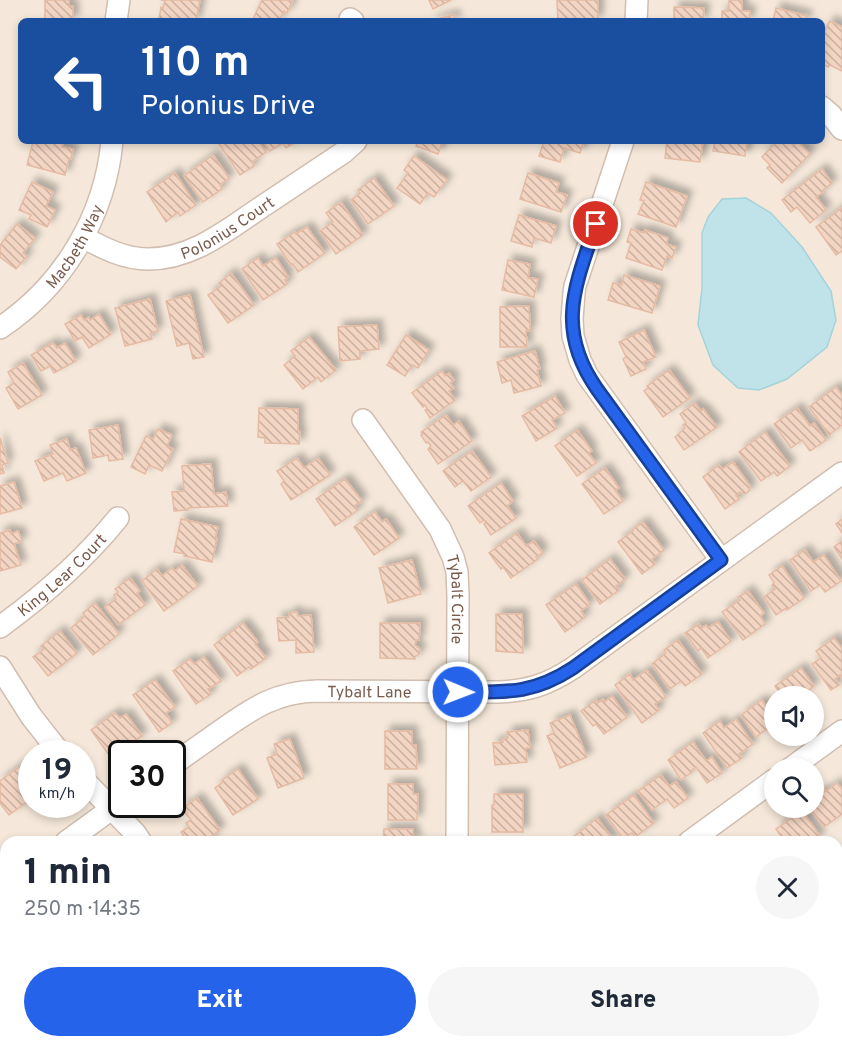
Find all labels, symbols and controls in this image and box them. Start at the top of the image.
text: 110 m [141,38,250,91]
icon: left [42,42,120,120]
text: Polonius Drive [141,90,315,124]
street label: Polonius Court [178,193,279,265]
pin [570,198,621,249]
street label: Macbeth Way [43,202,109,294]
icon: arrive [579,207,612,240]
street label: King Lear Court [14,530,112,622]
street label: Tybalt Circle [441,553,466,644]
position arrow [426,660,490,724]
street label: Tybalt Lane [327,683,412,704]
map controls [764,686,824,818]
button: sound [764,686,824,746]
speed limit sign: 30 [108,740,186,818]
text: 19 [42,753,72,790]
button: search [764,758,824,818]
text: km/h [39,785,75,804]
text: 1 min [24,851,112,897]
button: close [756,856,819,919]
text: 250 m · 14:35 [24,897,141,923]
button: Exit [24,967,416,1036]
button: Share [428,967,819,1036]

